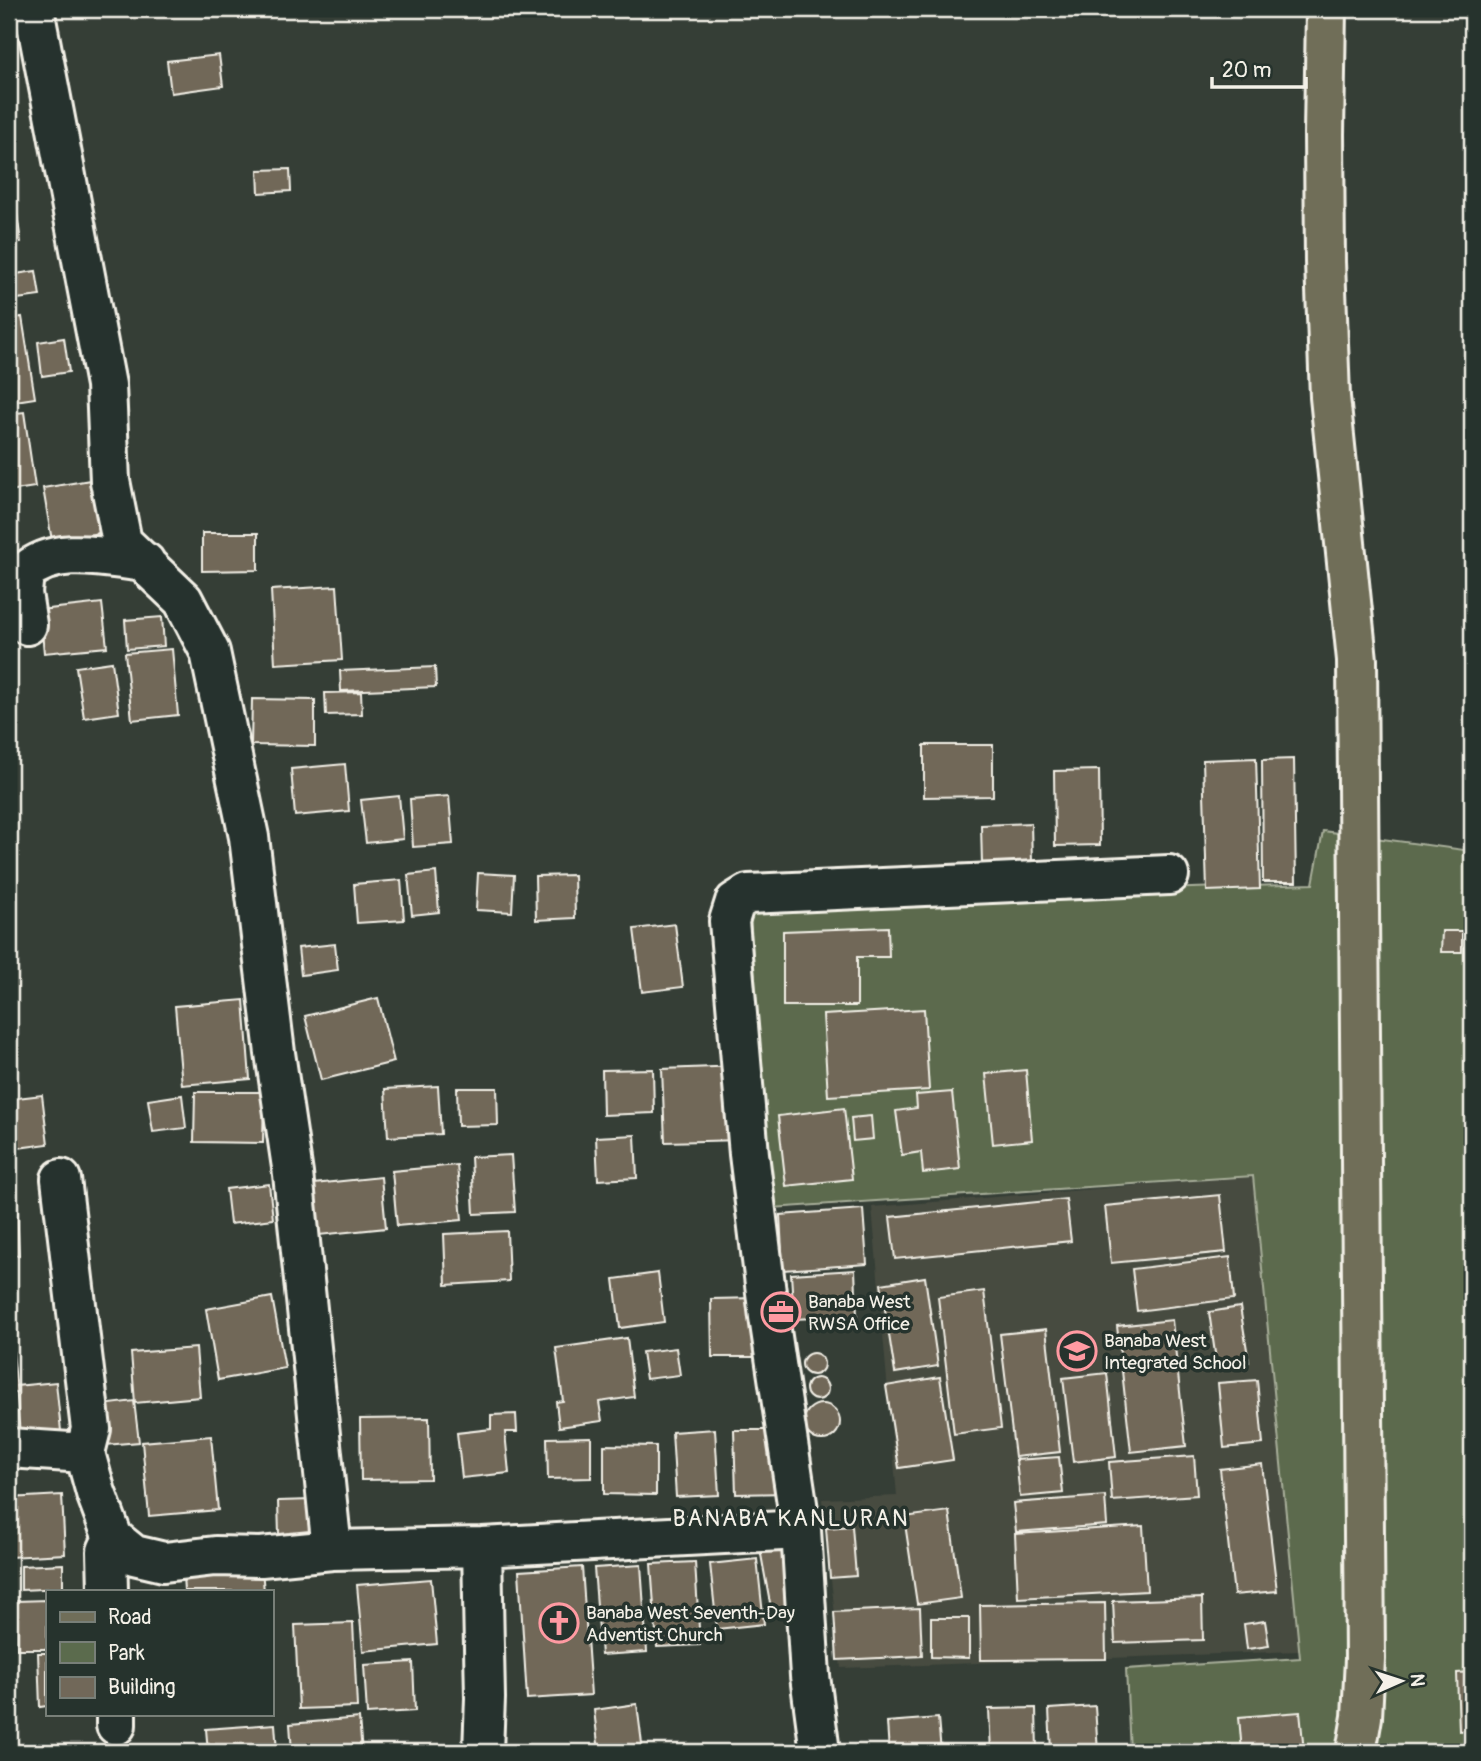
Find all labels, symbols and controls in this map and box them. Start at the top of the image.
scale bar [1212,46,1306,90]
text: 20 m [1222,57,1271,84]
place label: Banaba West RWSA Office [808,1290,911,1336]
office icon: Banaba West RWSA Office [760,1291,802,1333]
place label: Banaba West Integrated School [1104,1329,1247,1375]
school or university icon: Banaba West Integrated School [1056,1330,1098,1372]
district label: BANABA KANLURAN [672,1504,910,1533]
legend [46,1590,273,1716]
place label: Banaba West Seventh-Day Adventist Church [586,1601,795,1647]
church icon: Banaba West Seventh-Day Adventist Church [538,1602,580,1644]
text: Road [108,1604,152,1631]
text: Park [108,1640,145,1667]
north arrow [1366,1646,1436,1716]
text: N [1405,1673,1429,1687]
text: Building [108,1674,175,1701]

